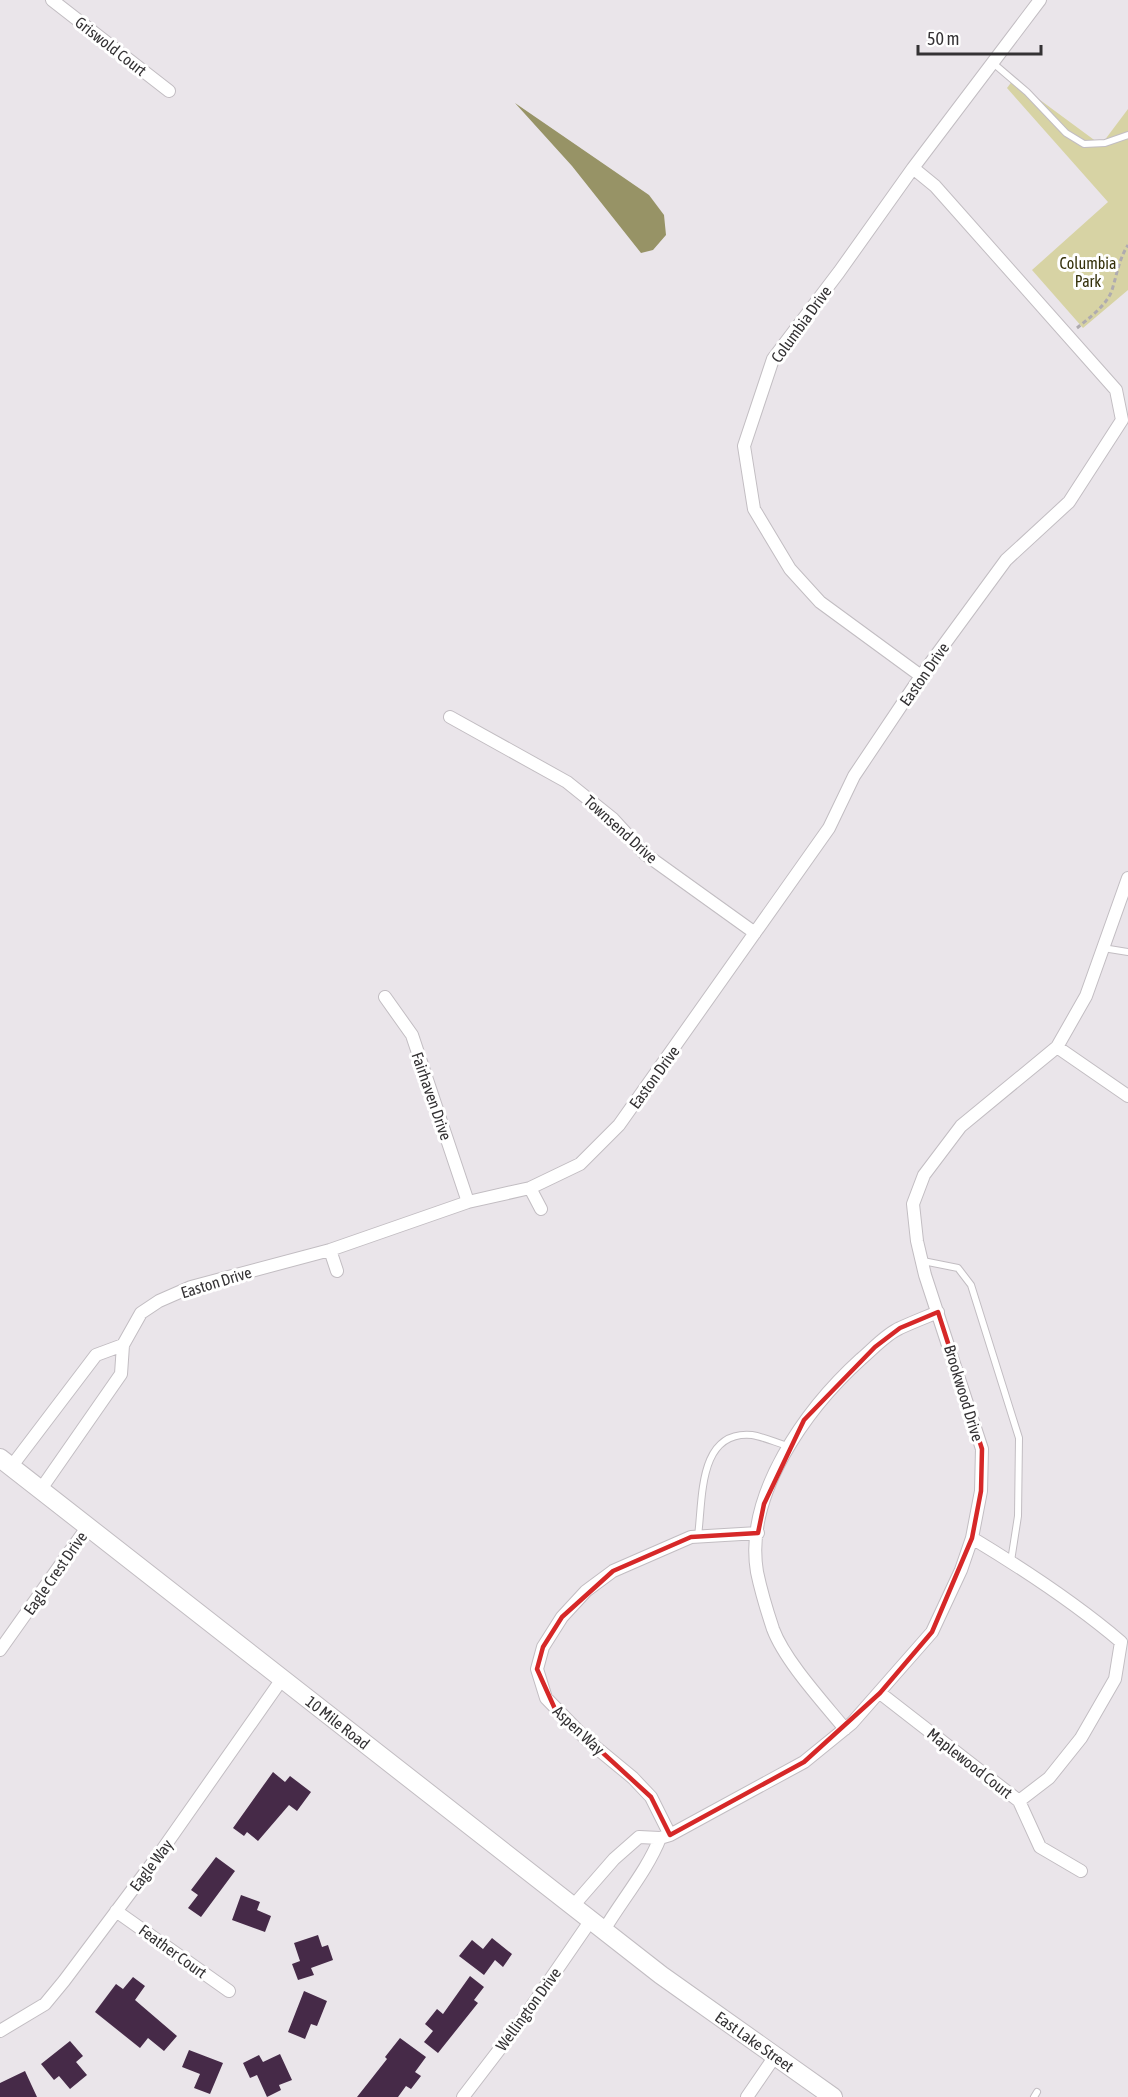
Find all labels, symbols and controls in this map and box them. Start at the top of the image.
street label: Griswold Court [72,13,150,79]
scale bar [918,18,1041,56]
text: 50 m [927,28,959,49]
park label: Columbia Park [1060,254,1116,290]
street label: Columbia Drive [767,282,835,366]
street label: Easton Drive [896,639,952,709]
street label: Townsend Drive [581,791,661,867]
street label: Easton Drive [625,1042,683,1112]
street label: Fairhaven Drive [409,1050,455,1142]
street label: Easton Drive [179,1263,253,1301]
street label: Brookwood Drive [941,1343,987,1443]
street label: Eagle Crest Drive [20,1528,91,1619]
street label: 10 Mile Road [303,1692,373,1753]
street label: Aspen Way [549,1702,609,1759]
street label: Maplewood Court [923,1724,1016,1803]
street label: Eagle Way [126,1835,177,1895]
street label: Feather Court [136,1921,211,1982]
street label: Wellington Drive [492,1964,565,2055]
street label: East Lake Street [712,2008,798,2076]

